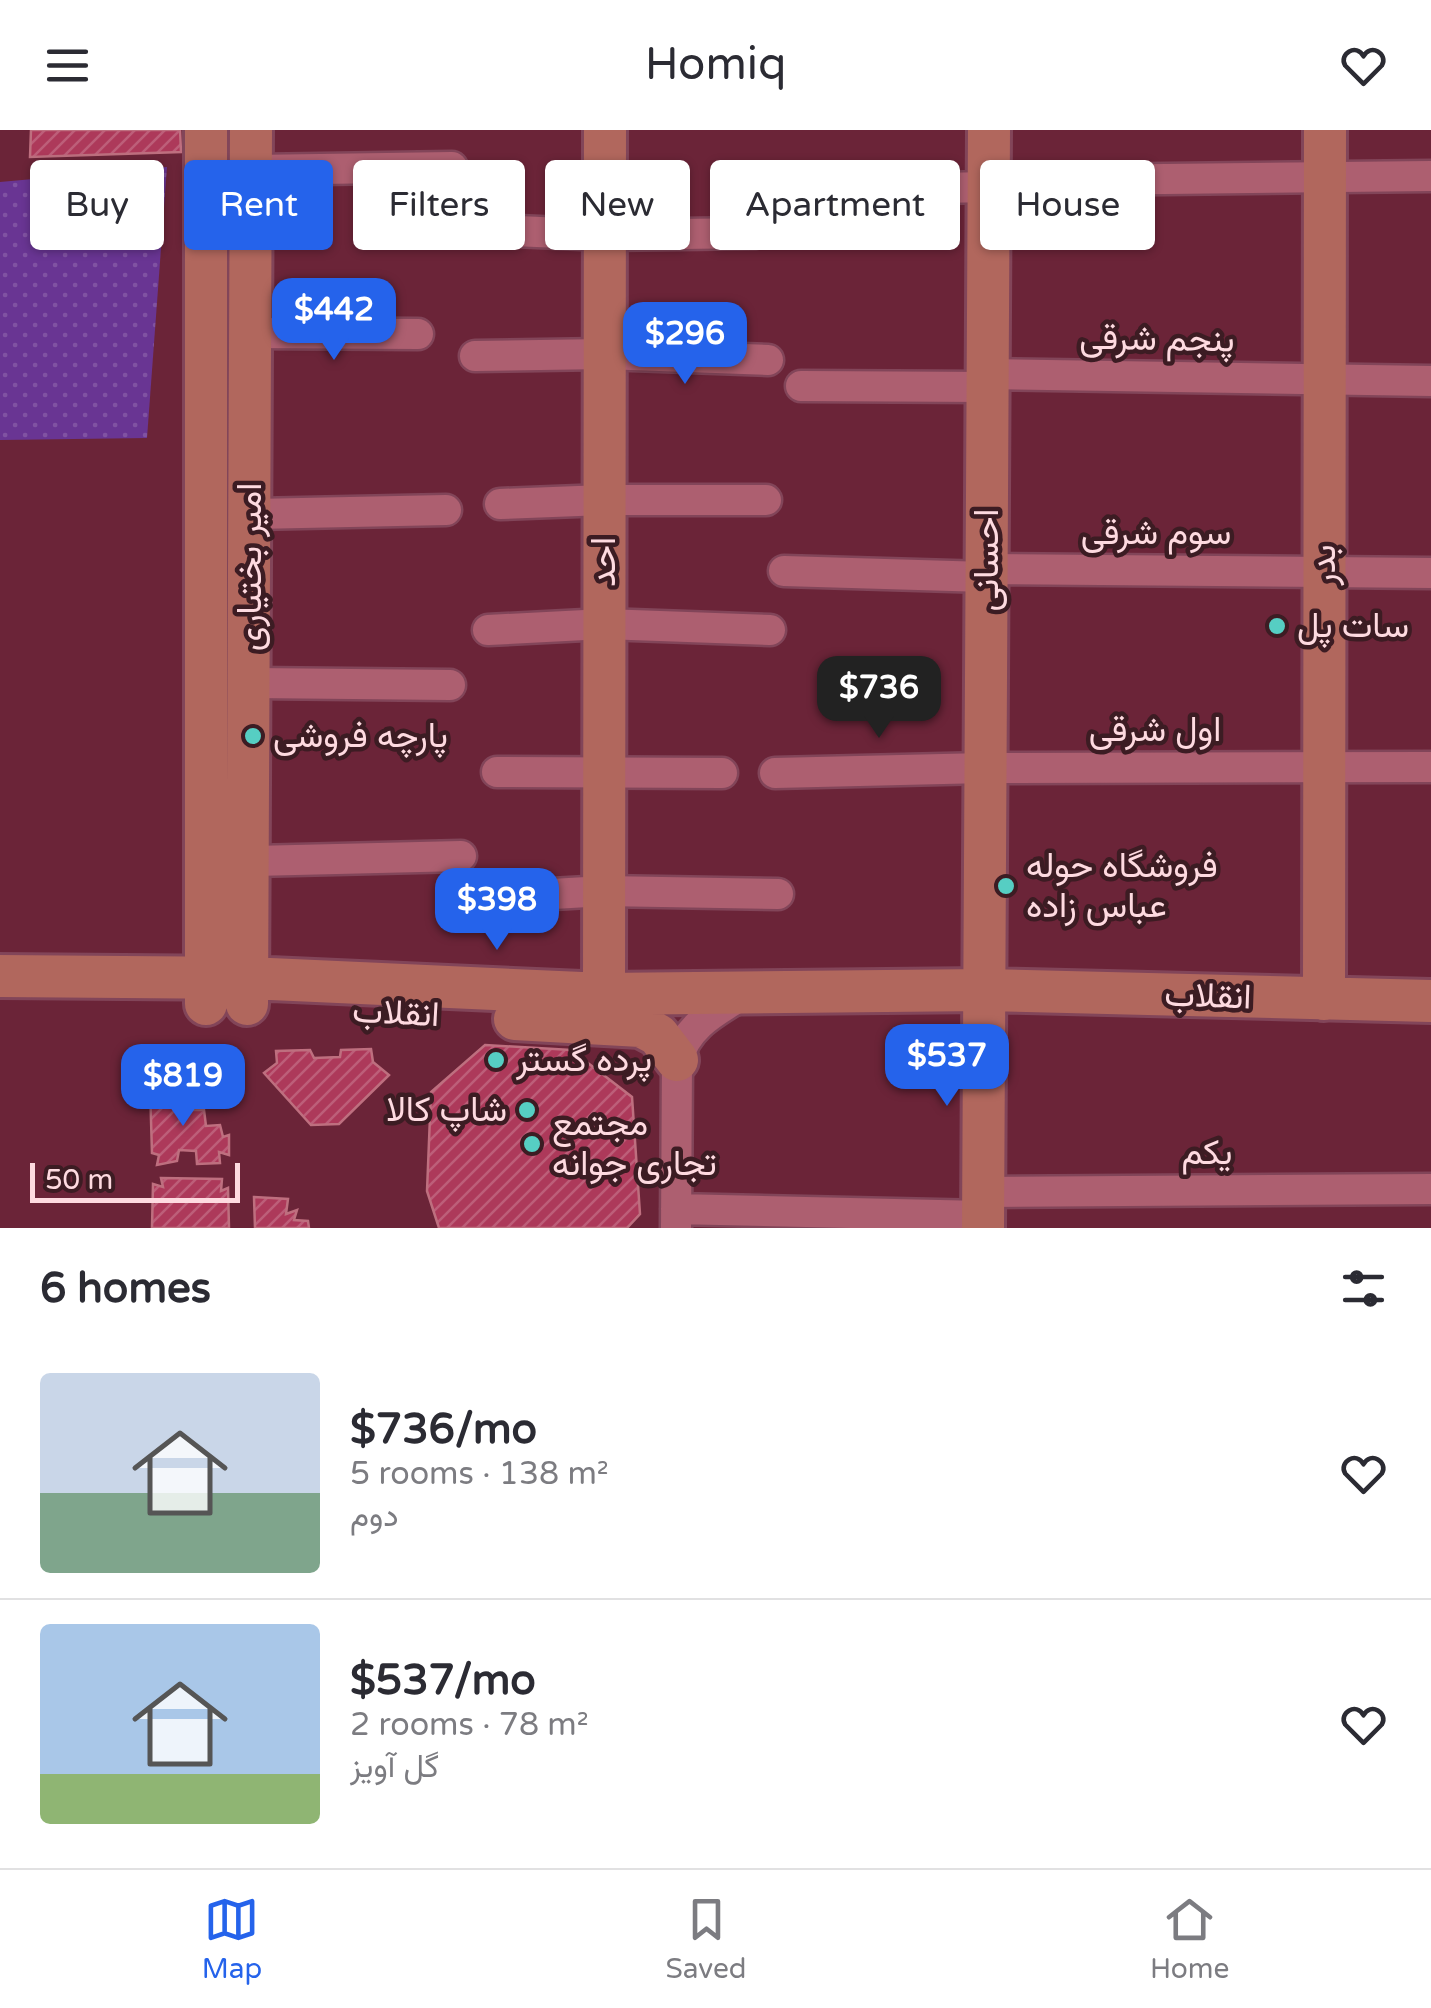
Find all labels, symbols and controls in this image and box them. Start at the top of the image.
icon: menu [40,38,95,93]
text: Homiq [645,38,786,92]
icon: heart [1336,38,1391,93]
chip: Buy [30,160,164,250]
chip: Rent [184,160,333,250]
chip: Filters [353,160,525,250]
chip: New [545,160,690,250]
chip: Apartment [710,160,960,250]
chip: House [980,160,1155,250]
pin: $442 [275,278,393,363]
text: $442 [294,291,374,329]
pin: $296 [626,302,744,387]
text: $296 [645,315,725,353]
street label: پنجم شرقی [1079,317,1235,363]
street label: امیر بختیاری [229,483,271,651]
street label: احسانی [966,509,1008,611]
street label: سوم شرقی [1081,512,1231,555]
street label: احد [583,537,625,587]
street label: بدر [1303,545,1345,586]
place label: سات پل [1297,605,1409,649]
marker: سات پل [1266,615,1288,637]
pin: $736 [820,656,938,741]
text: $736 [839,669,919,707]
street label: اول شرقی [1089,709,1221,751]
place label: پارچه فروشی [273,715,448,759]
marker: پارچه فروشی [242,725,264,747]
place label: فروشگاه حوله عباس زاده [1026,845,1218,927]
pin: $398 [438,868,556,953]
marker: فروشگاه حوله عباس زاده [995,875,1017,897]
text: $398 [457,881,537,919]
street label: انقلاب [1164,973,1252,1019]
street label: انقلاب [351,990,441,1036]
pin: $537 [888,1024,1006,1109]
text: $537 [907,1037,987,1075]
place label: پرده گستر [515,1039,652,1083]
pin: $819 [124,1044,242,1129]
marker: پرده گستر [485,1049,507,1071]
text: $819 [143,1057,223,1095]
place label: شاپ کالا [386,1089,507,1133]
marker: شاپ کالا [516,1099,538,1121]
place label: مجتمع تجاری جوانه [552,1103,717,1185]
street label: یکم [1182,1132,1232,1175]
marker: مجتمع تجاری جوانه [521,1133,543,1155]
scale bar [30,1158,240,1202]
text: 50 m [45,1163,113,1197]
icon: filters [1336,1261,1391,1316]
text: 6 homes [40,1263,211,1314]
text: $736/mo [350,1404,537,1455]
icon: home [120,1413,240,1533]
icon: heart [1336,1446,1391,1501]
text: 5 rooms · 138 m² [350,1455,609,1493]
text: دوم [350,1497,399,1535]
text: $537/mo [350,1655,536,1706]
icon: home [120,1664,240,1784]
icon: heart [1336,1697,1391,1752]
text: 2 rooms · 78 m² [350,1706,589,1744]
text: گل آویز [350,1748,439,1786]
tab: Map [202,1892,262,1986]
tab: Saved [666,1892,747,1986]
tab: Home [1150,1892,1229,1986]

